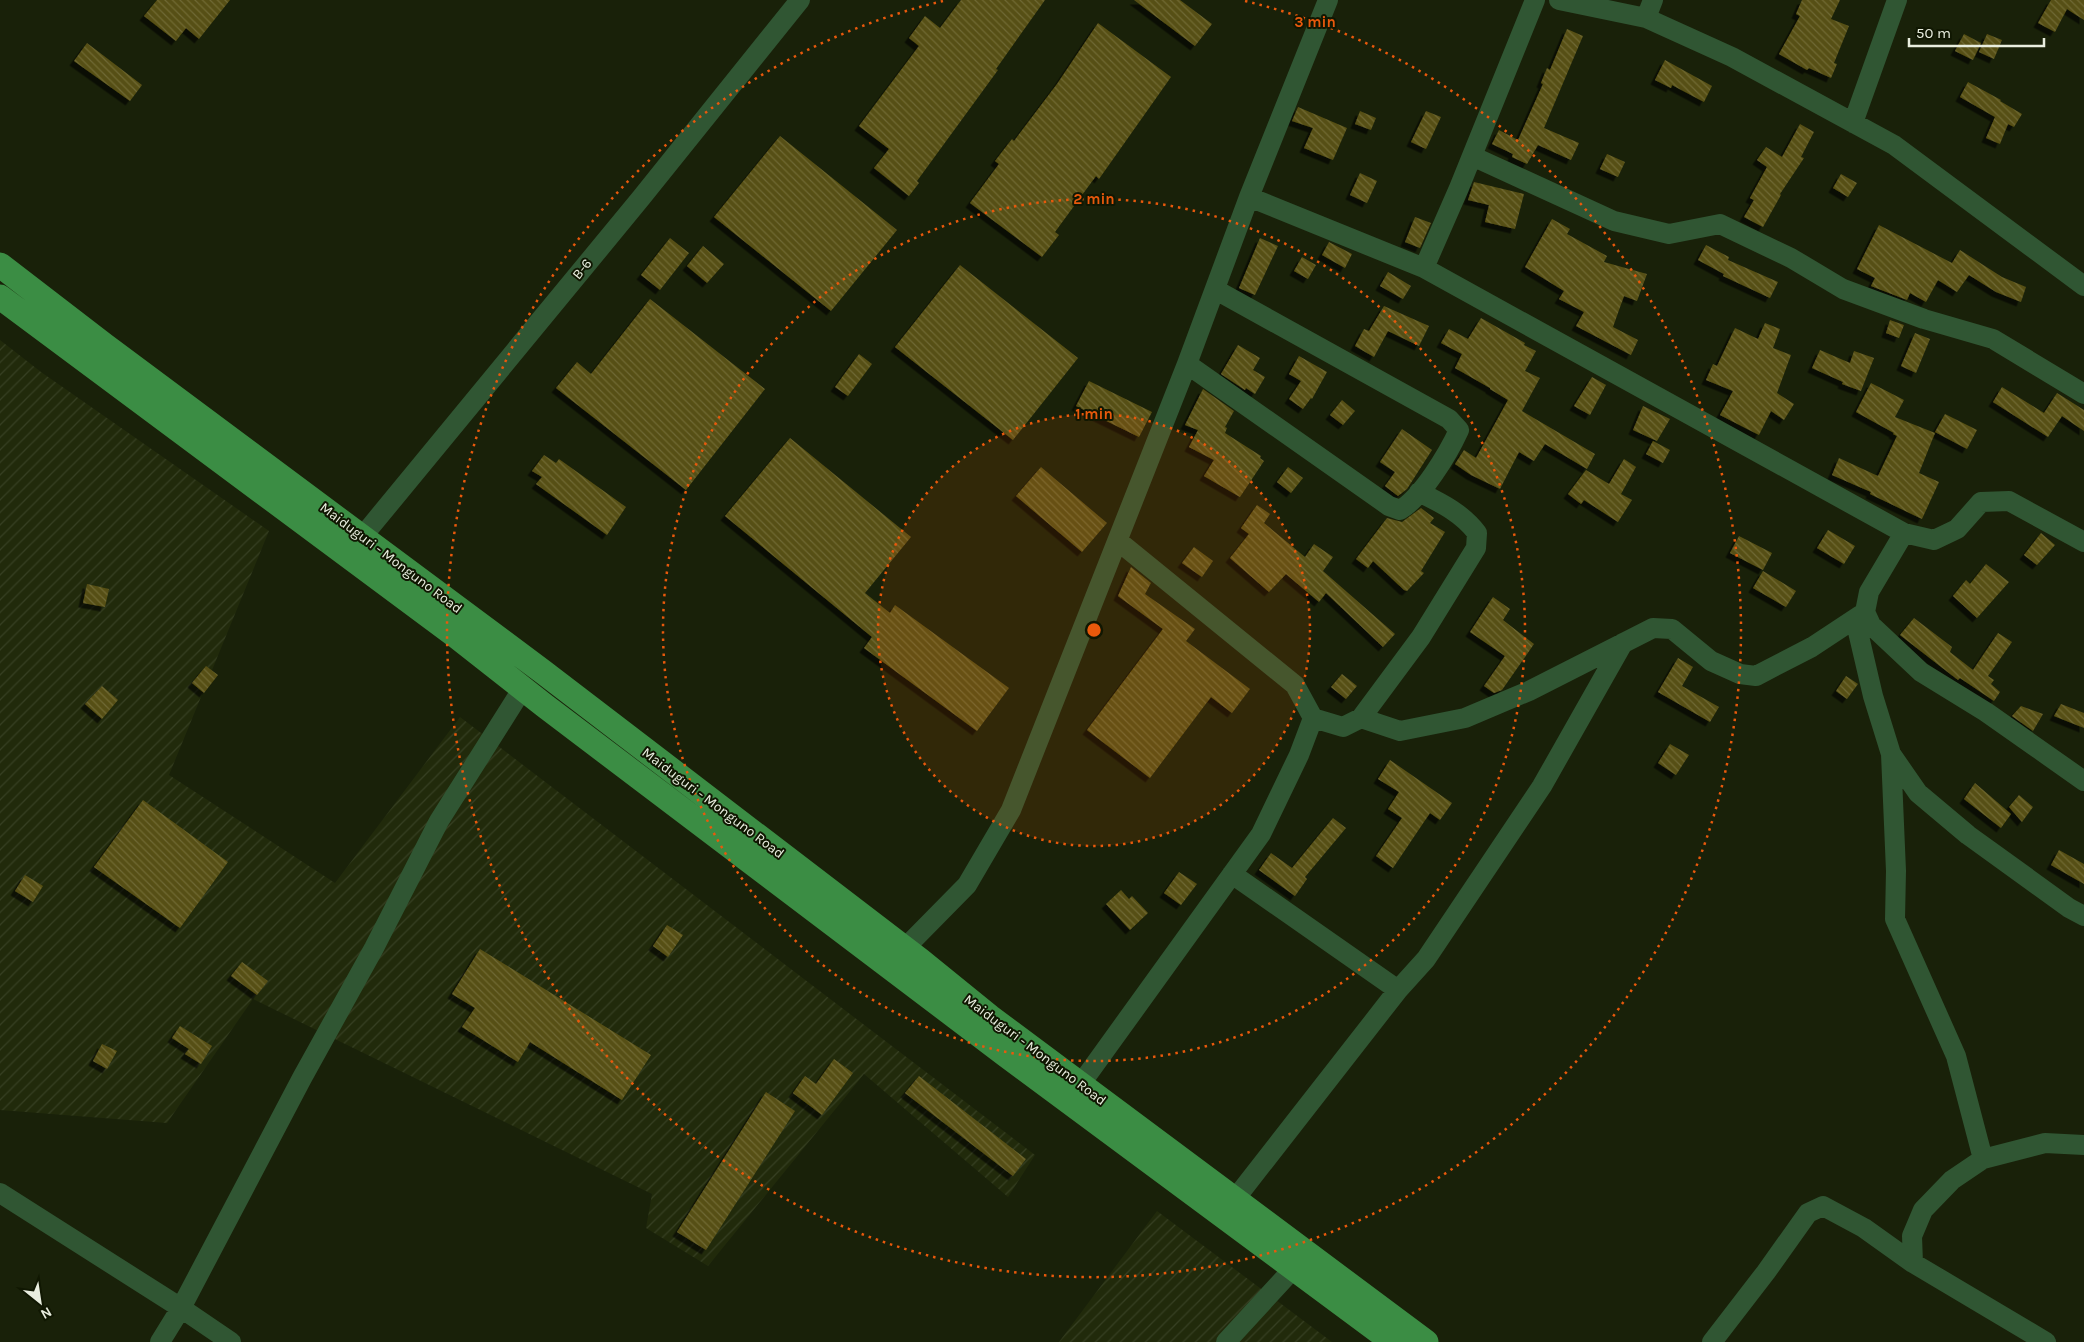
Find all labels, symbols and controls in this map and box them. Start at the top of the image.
text: 3 min [1294,13,1336,31]
scale bar [1909,15,2044,47]
text: 50 m [1916,24,1951,42]
text: 2 min [1073,190,1115,208]
street label: B-6 [569,255,595,283]
text: 1 min [1075,405,1113,423]
street label: Maiduguri - Monguno Road [317,499,465,617]
centre of rings [1085,621,1103,639]
street label: Maiduguri - Monguno Road [639,744,787,862]
street label: Maiduguri - Monguno Road [961,991,1109,1109]
north arrow [15,1277,65,1327]
text: N [38,1303,55,1323]

